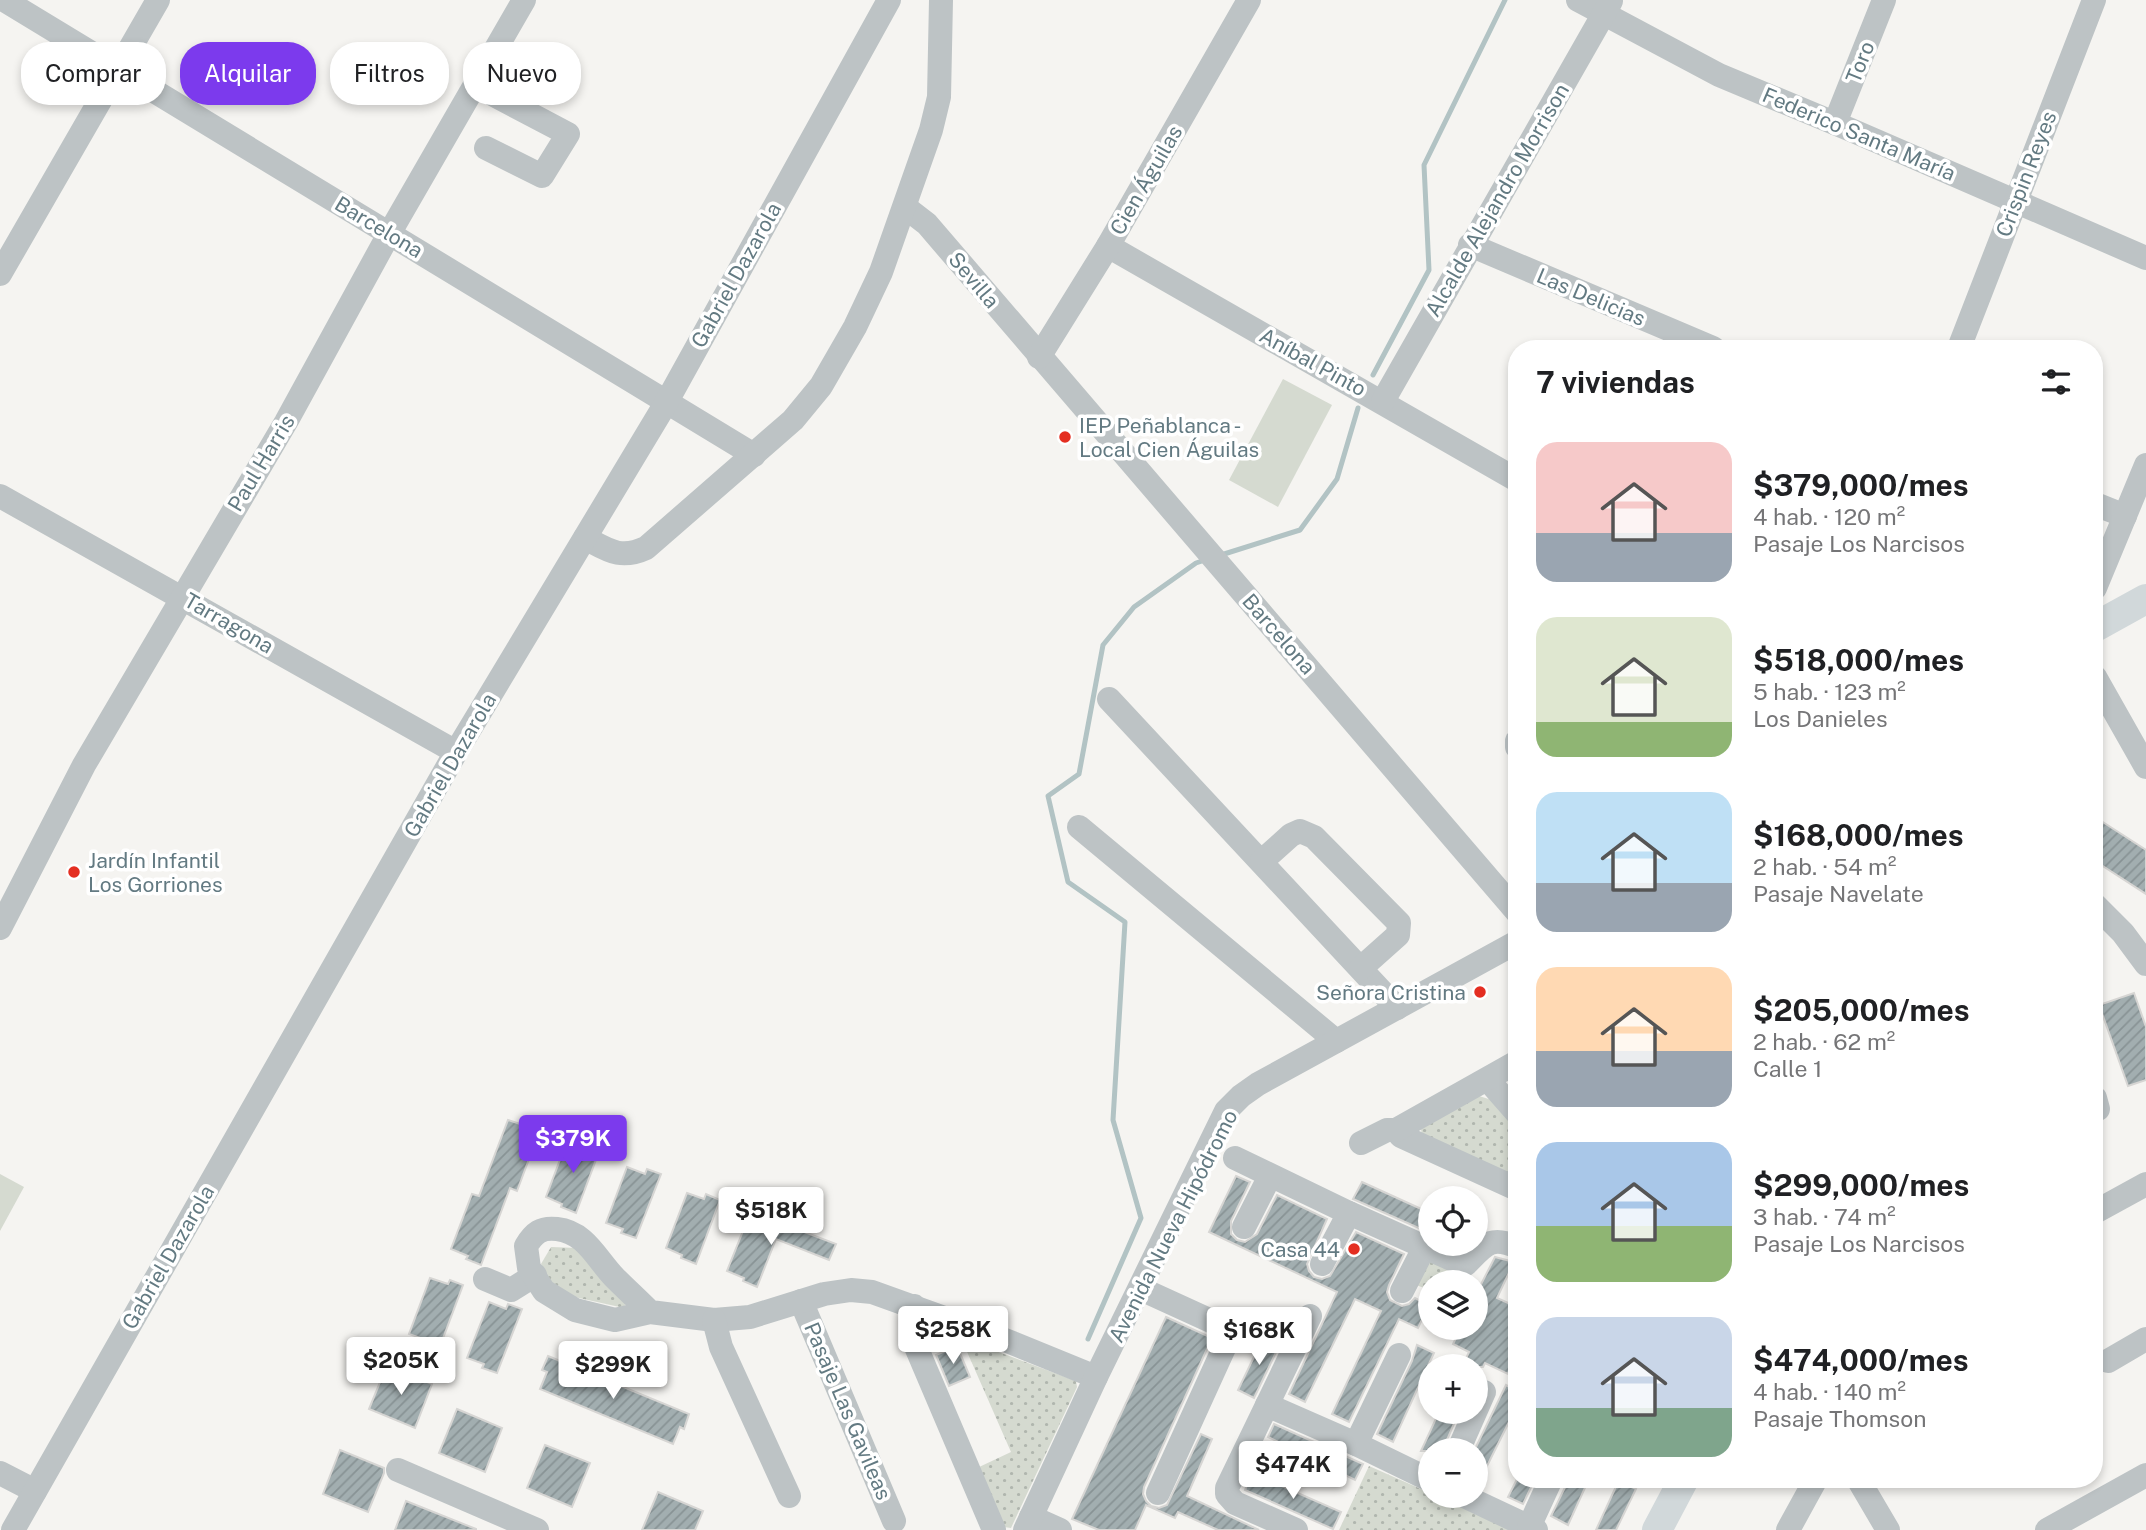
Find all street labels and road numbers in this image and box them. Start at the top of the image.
street label: Toro [1840,37,1880,87]
street label: Alcalde Alejandro Morrison [1420,79,1574,321]
street label: Federico Santa María [1759,82,1959,186]
street label: Crispin Reyes [1991,108,2061,240]
street label: Cien Águilas [1105,121,1187,239]
street label: Barcelona [330,191,428,263]
street label: Gabriel Dazarola [686,198,786,352]
street label: Sevilla [943,247,1005,313]
street label: Las Delicias [1533,263,1649,331]
street label: Aníbal Pinto [1255,323,1371,401]
street label: Paul Harris [222,410,300,516]
street label: Tarragona [180,587,278,659]
street label: Barcelona [1237,589,1321,679]
street label: Gabriel Dazarola [399,689,501,841]
street label: Avenida Nueva Hipódromo [1103,1106,1243,1346]
street label: Gabriel Dazarola [117,1181,219,1333]
street label: Pasaje Las Gavileas [799,1318,897,1504]

